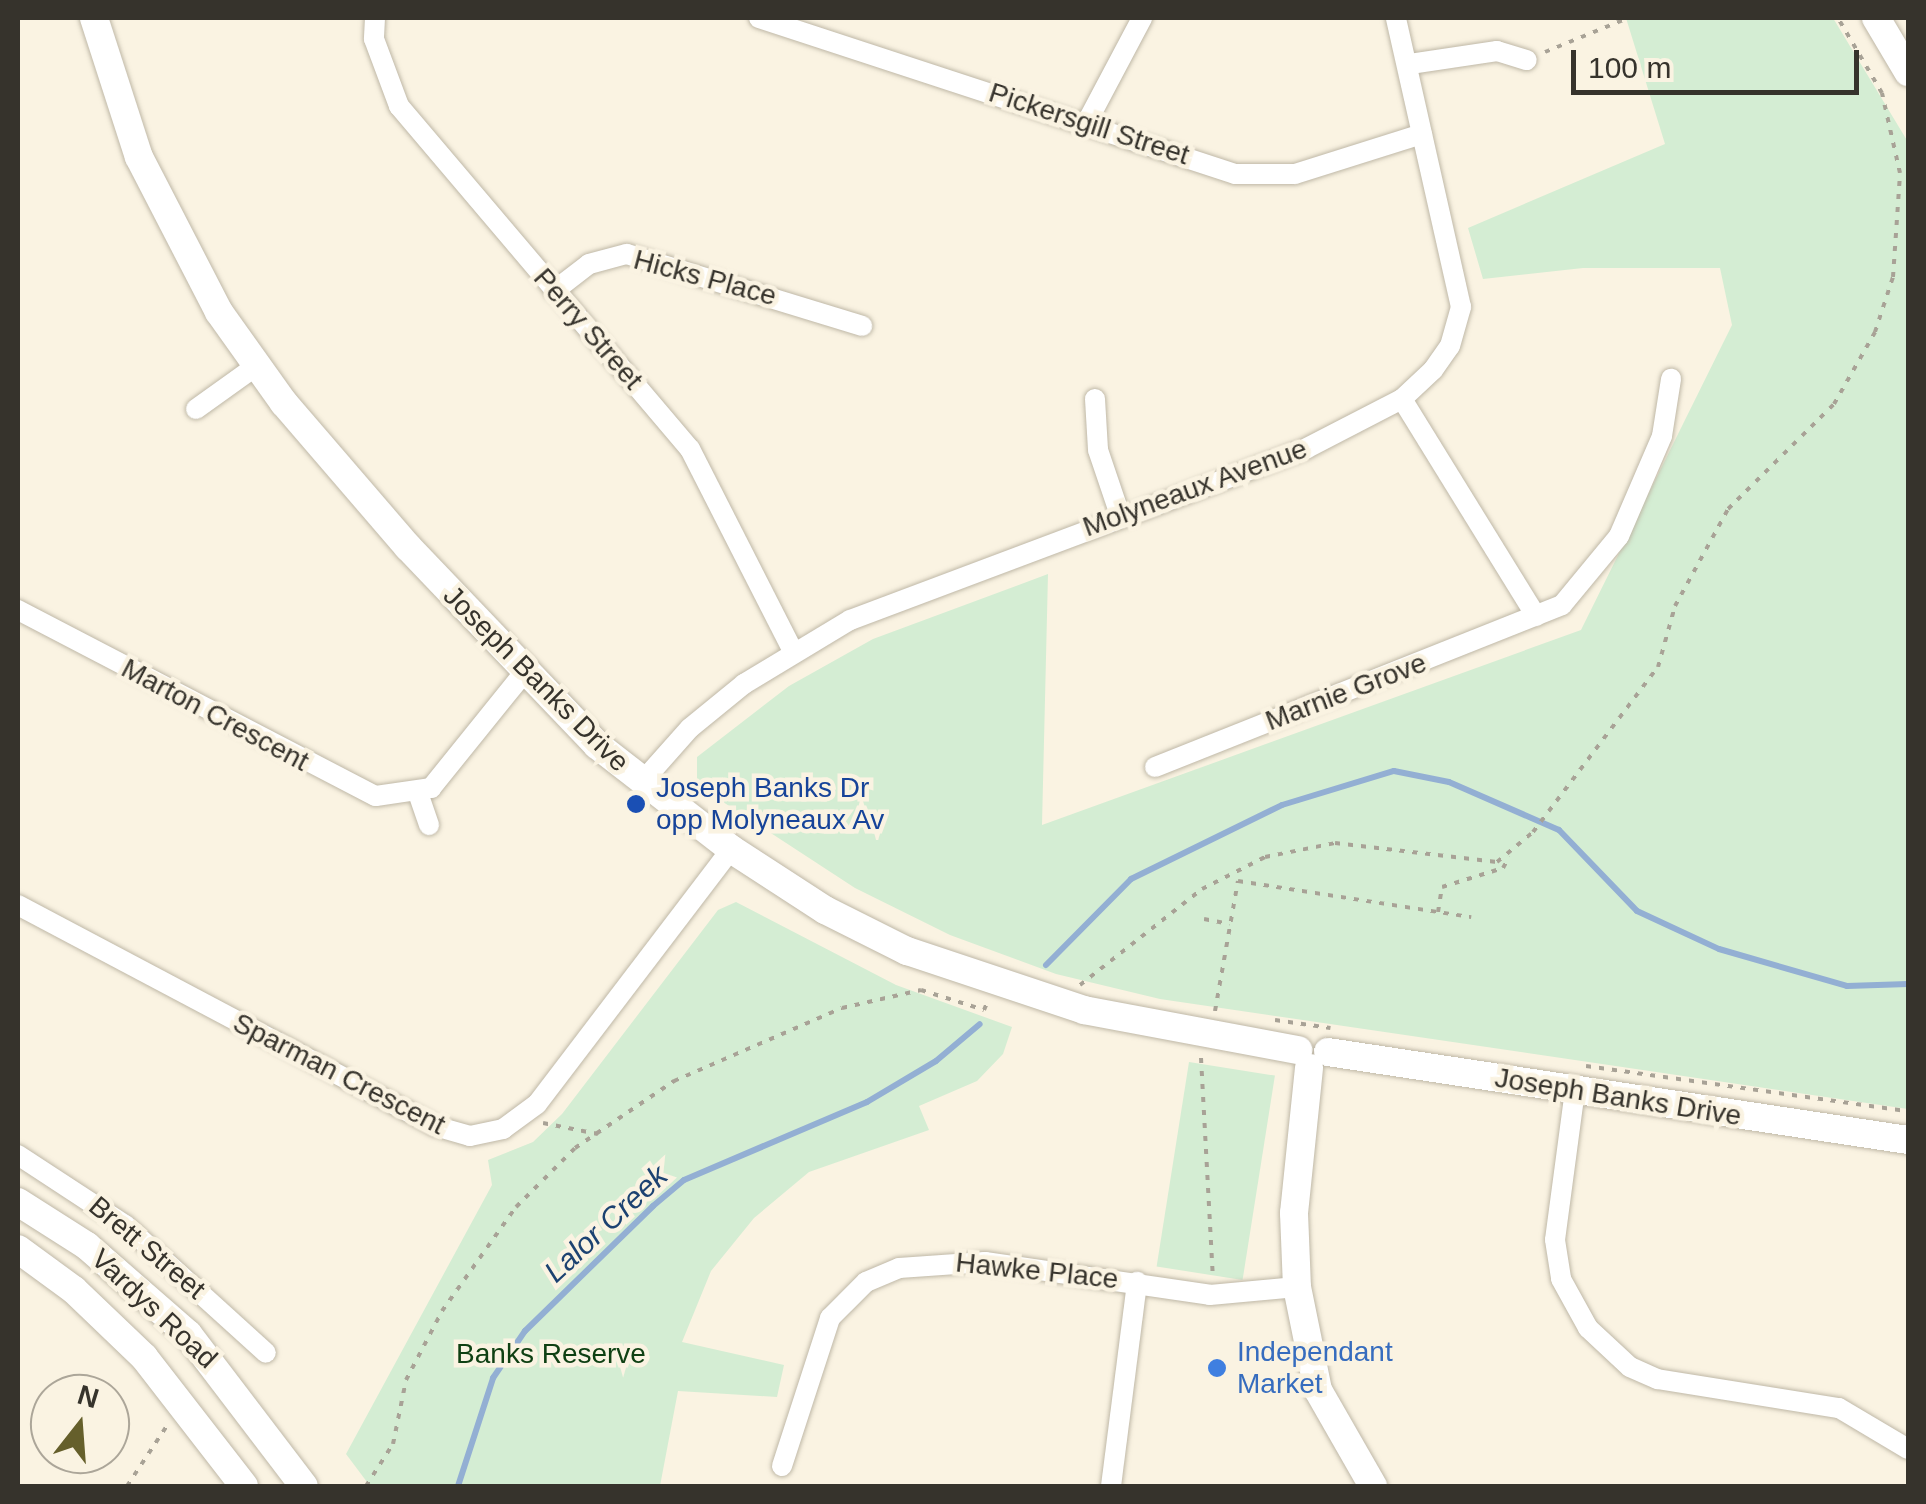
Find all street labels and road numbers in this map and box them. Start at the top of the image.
street label: Pickersgill Street [985,76,1193,172]
street label: Hicks Place [630,243,780,313]
street label: Perry Street [526,262,650,396]
street label: Molyneaux Avenue [1078,432,1312,544]
street label: Joseph Banks Drive [436,579,636,779]
street label: Marnie Grove [1261,646,1431,738]
street label: Marton Crescent [116,652,314,778]
street label: Sparman Crescent [227,1006,451,1142]
street label: Joseph Banks Drive [1492,1061,1744,1133]
street label: Brett Street [82,1190,212,1306]
street label: Vardys Road [84,1242,224,1376]
street label: Hawke Place [954,1246,1120,1296]

